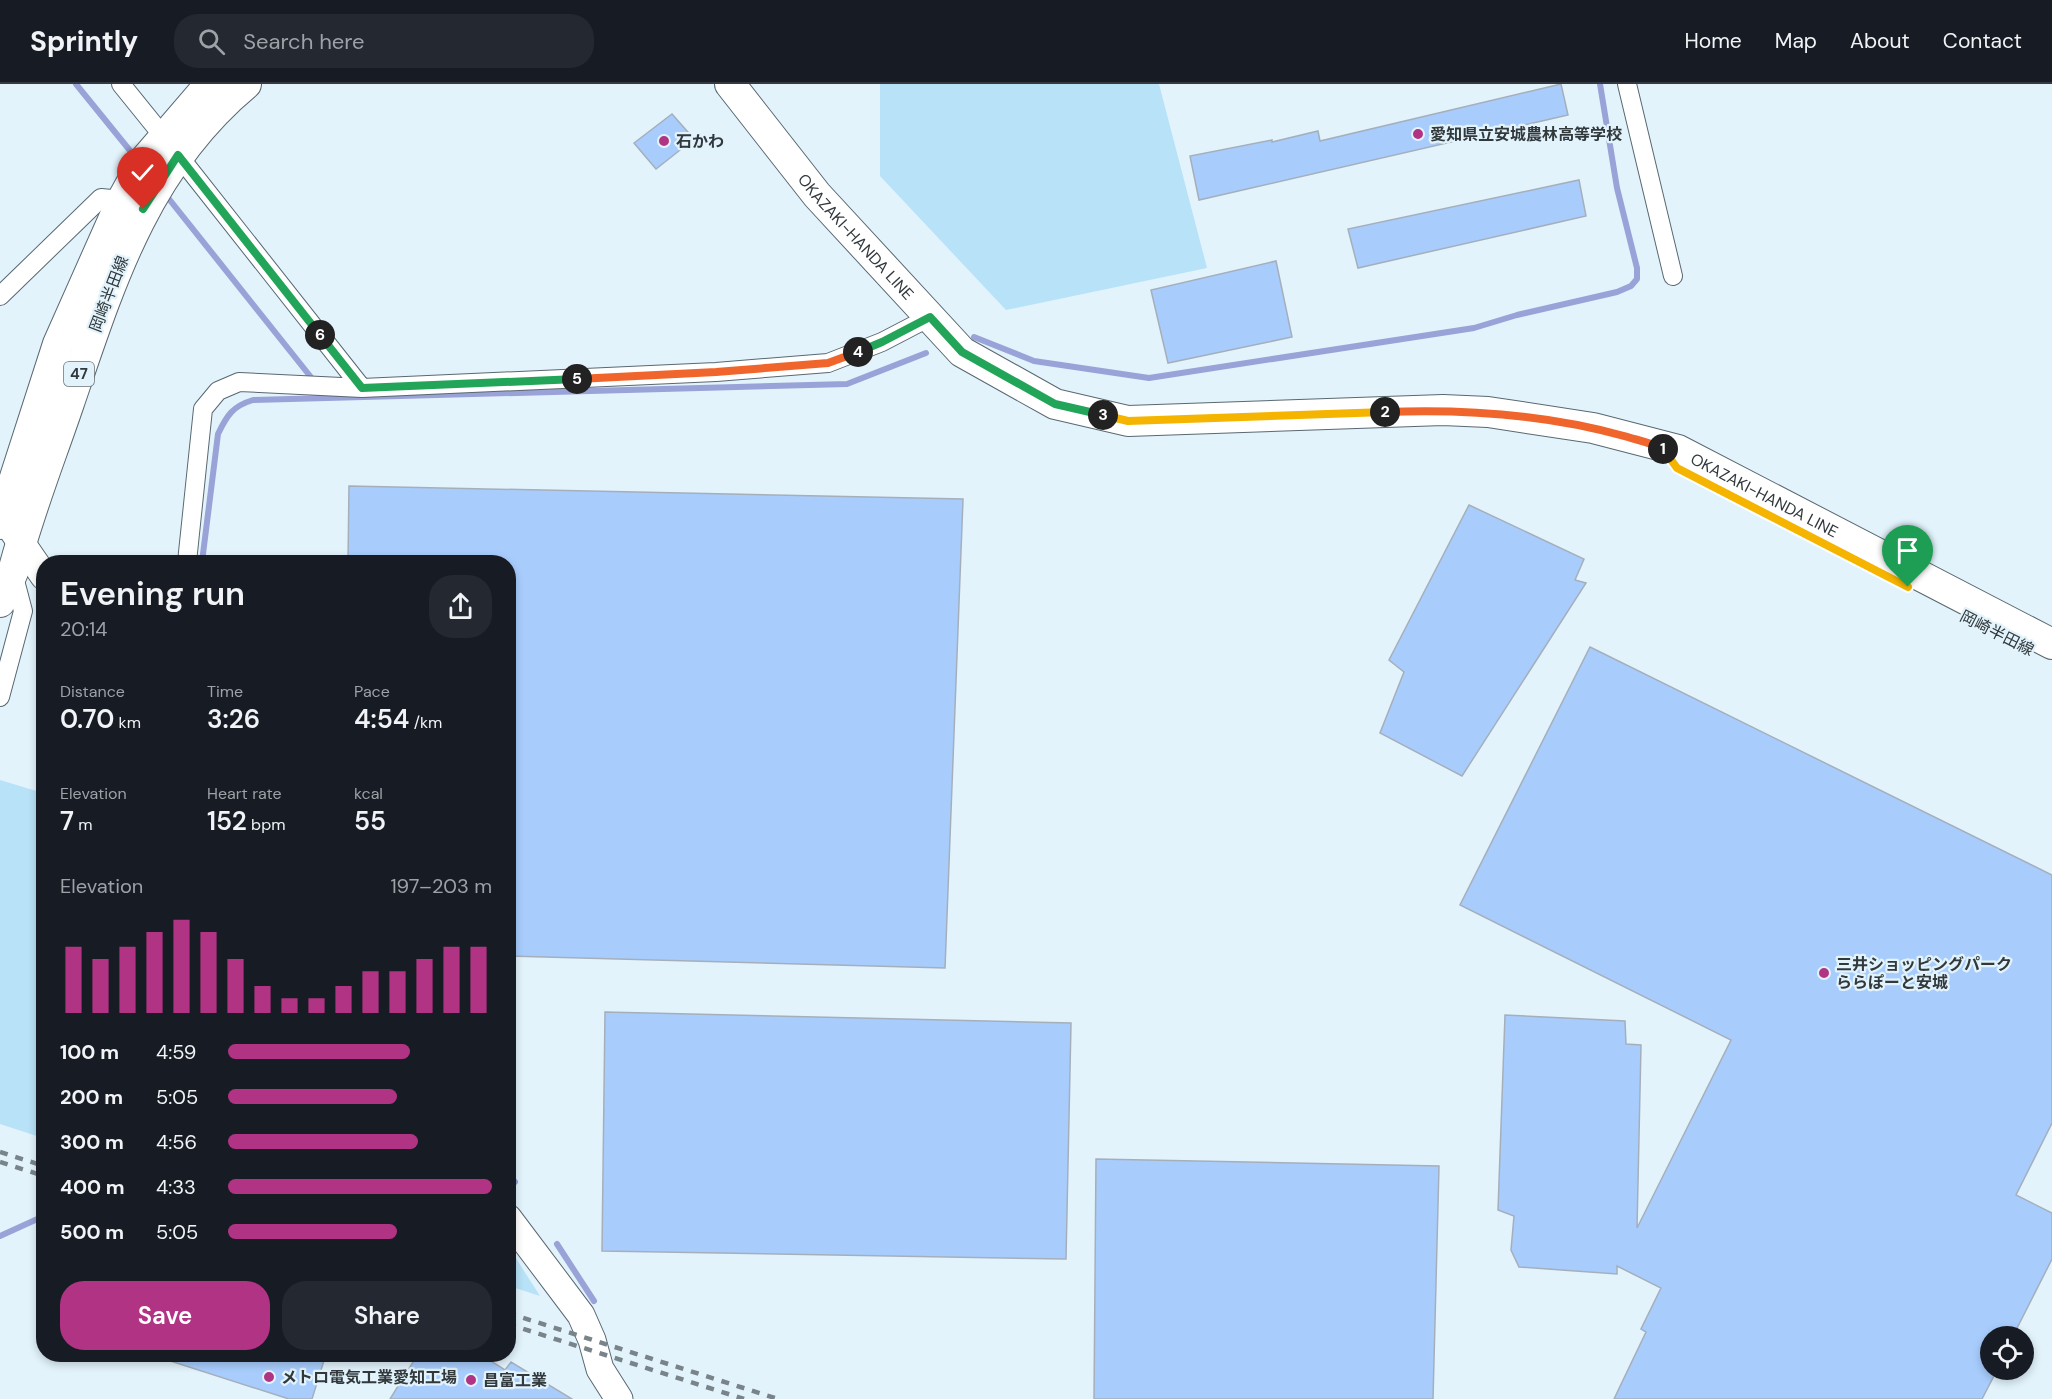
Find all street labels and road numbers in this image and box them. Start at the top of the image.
street label: OKAZAKI-HANDA LINE [793,169,919,304]
street label: 岡崎半田線 [85,253,133,335]
road number: 47 [64,362,94,386]
street label: OKAZAKI-HANDA LINE [1687,448,1842,542]
street label: 岡崎半田線 [1957,605,2037,661]

